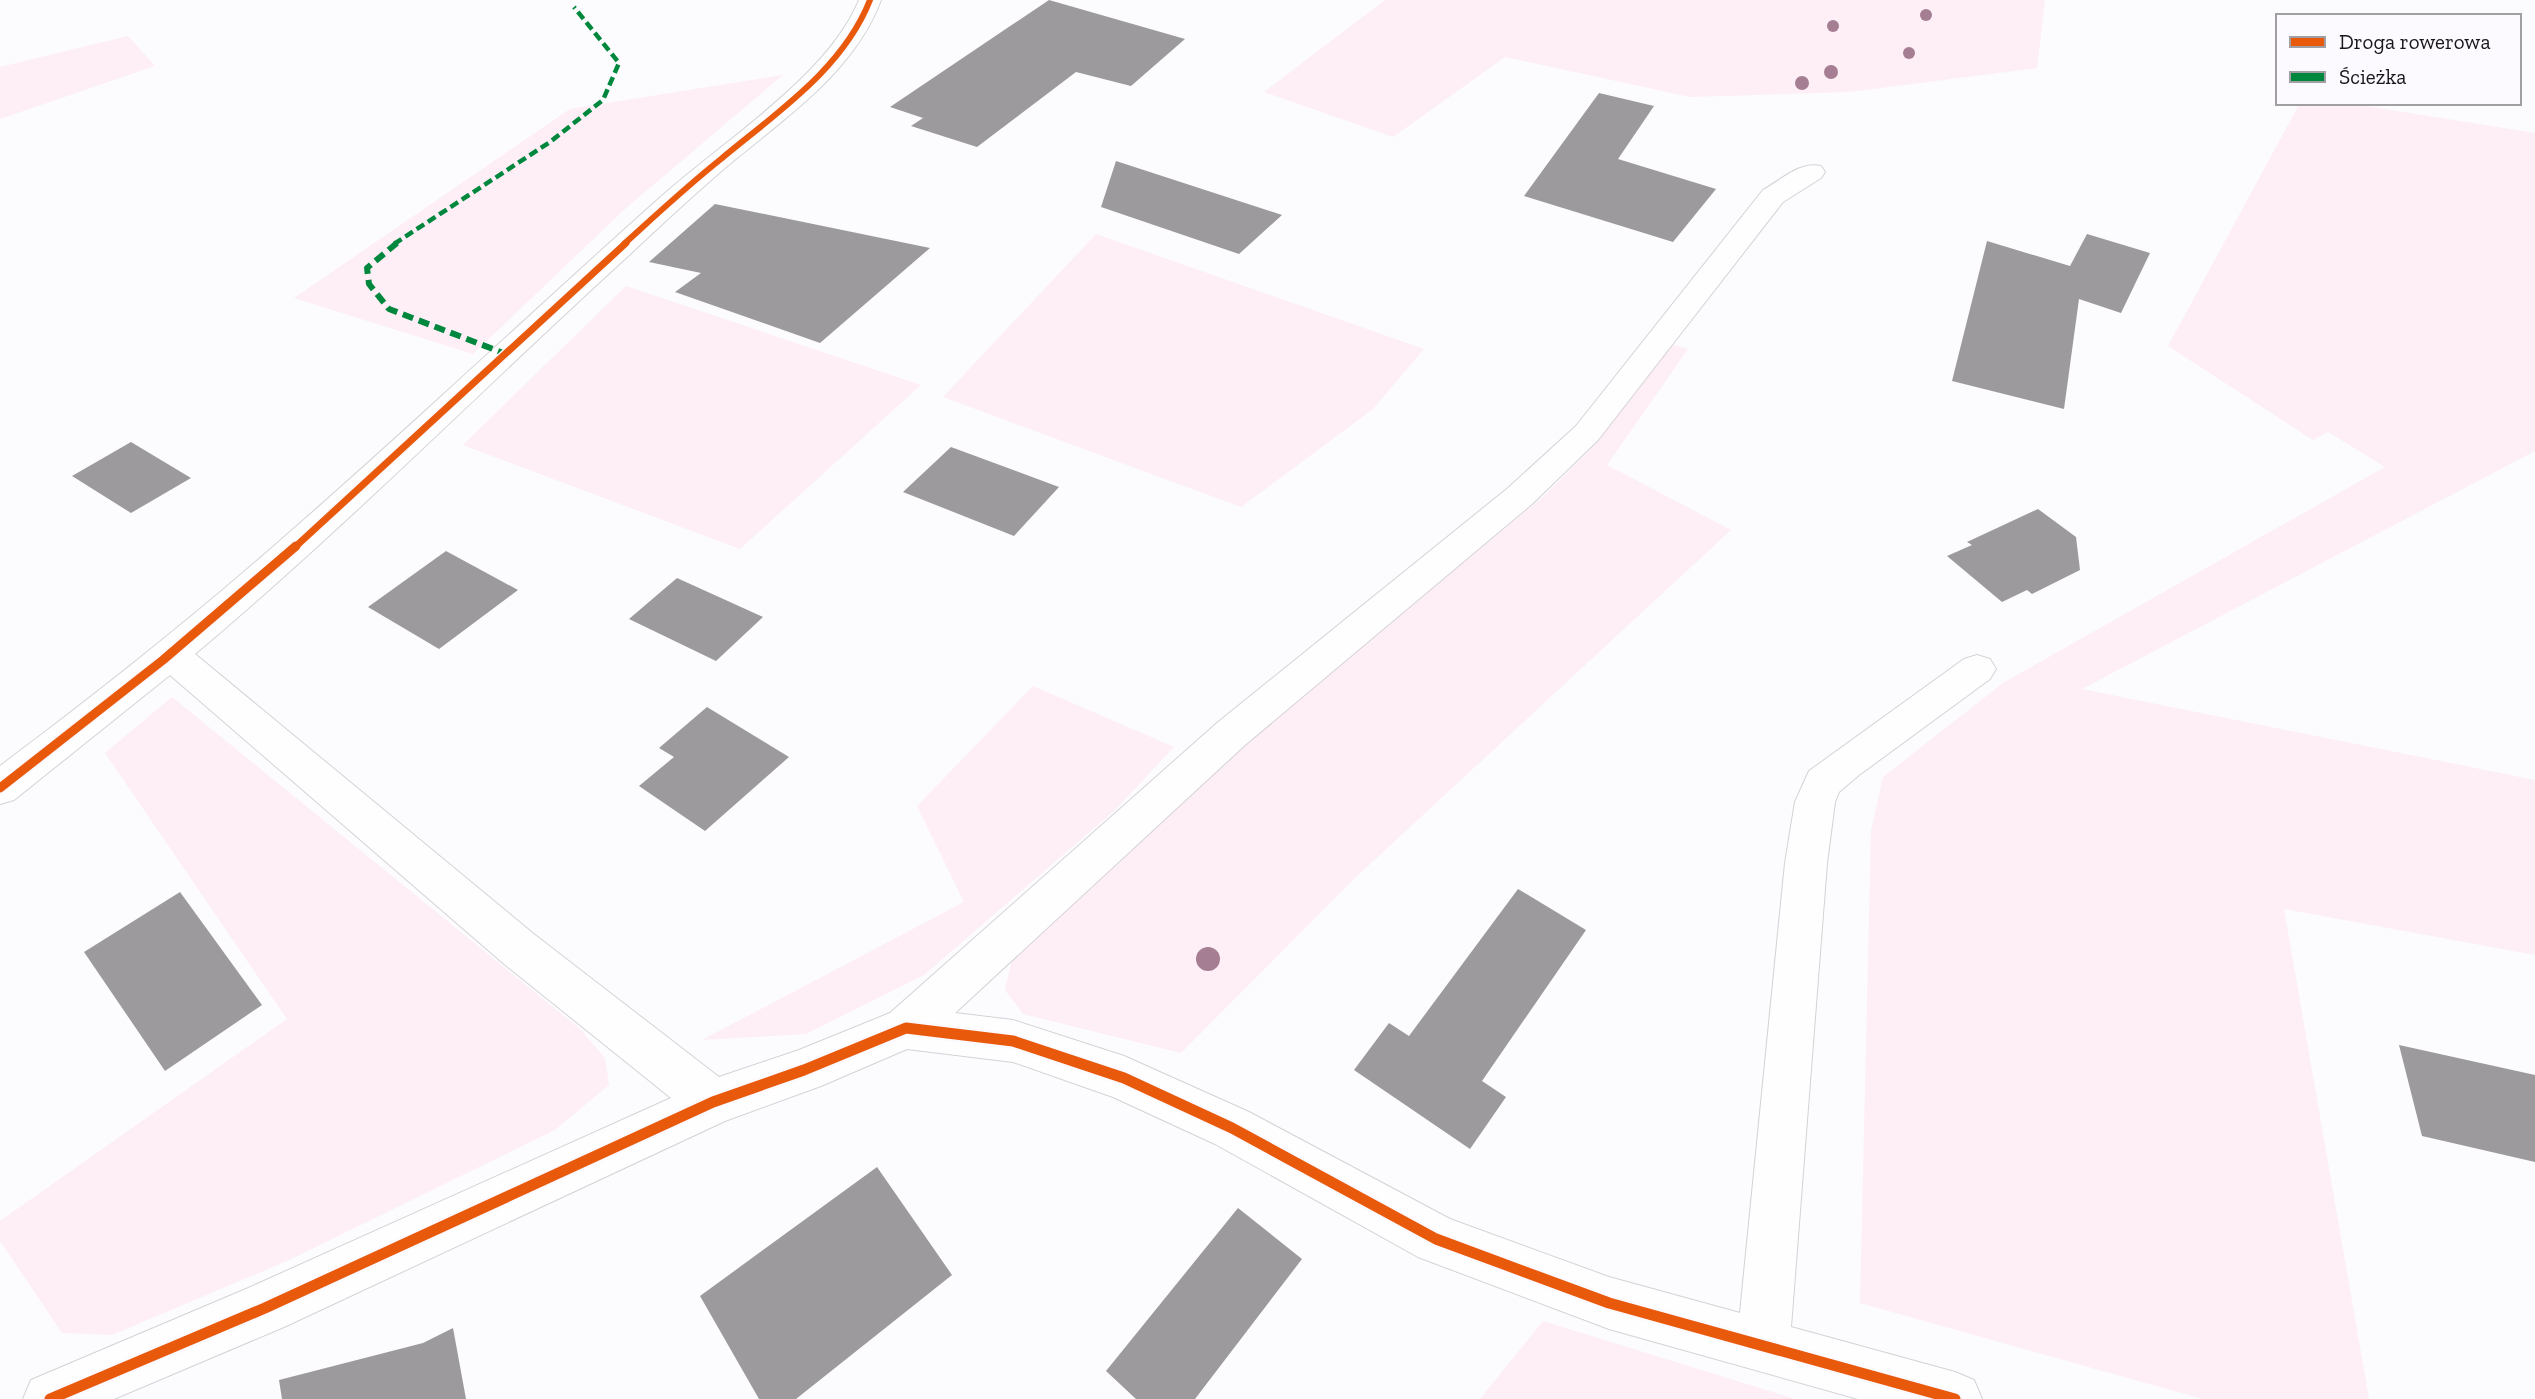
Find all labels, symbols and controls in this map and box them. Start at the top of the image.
legend [2276,14,2521,105]
text: Droga rowerowa [2339,29,2491,54]
text: Ścieżka [2339,64,2406,89]

